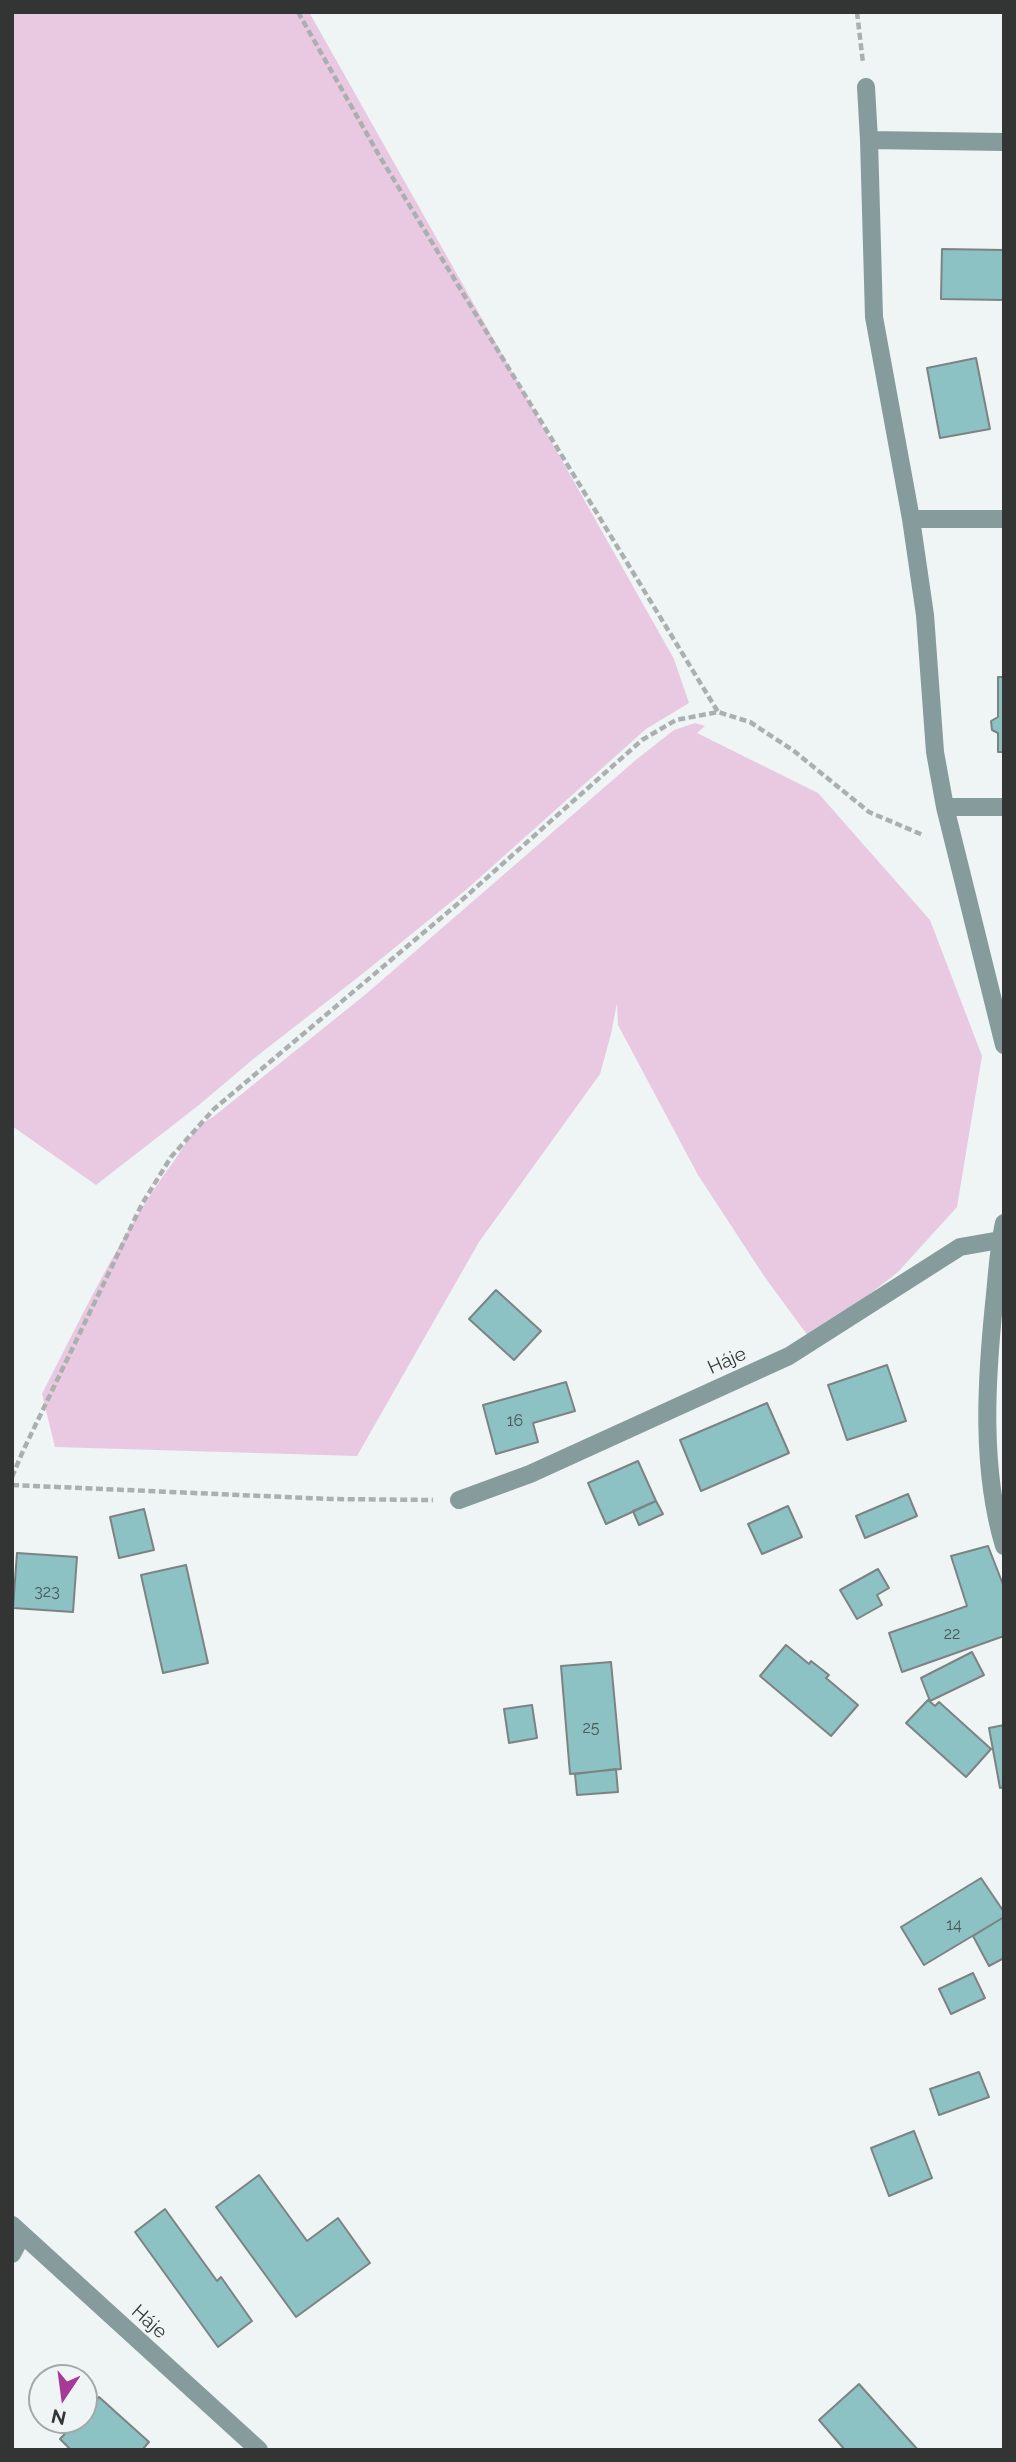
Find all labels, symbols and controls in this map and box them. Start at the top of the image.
street label: Háje [704,1343,750,1379]
house number: 16 [507,1411,523,1431]
house number: 323 [34,1582,60,1602]
house number: 22 [944,1624,960,1644]
house number: 25 [582,1718,600,1738]
house number: 14 [946,1915,962,1935]
street label: Háje [127,2300,171,2344]
north arrow [28,2364,98,2434]
text: N [49,2405,68,2430]

